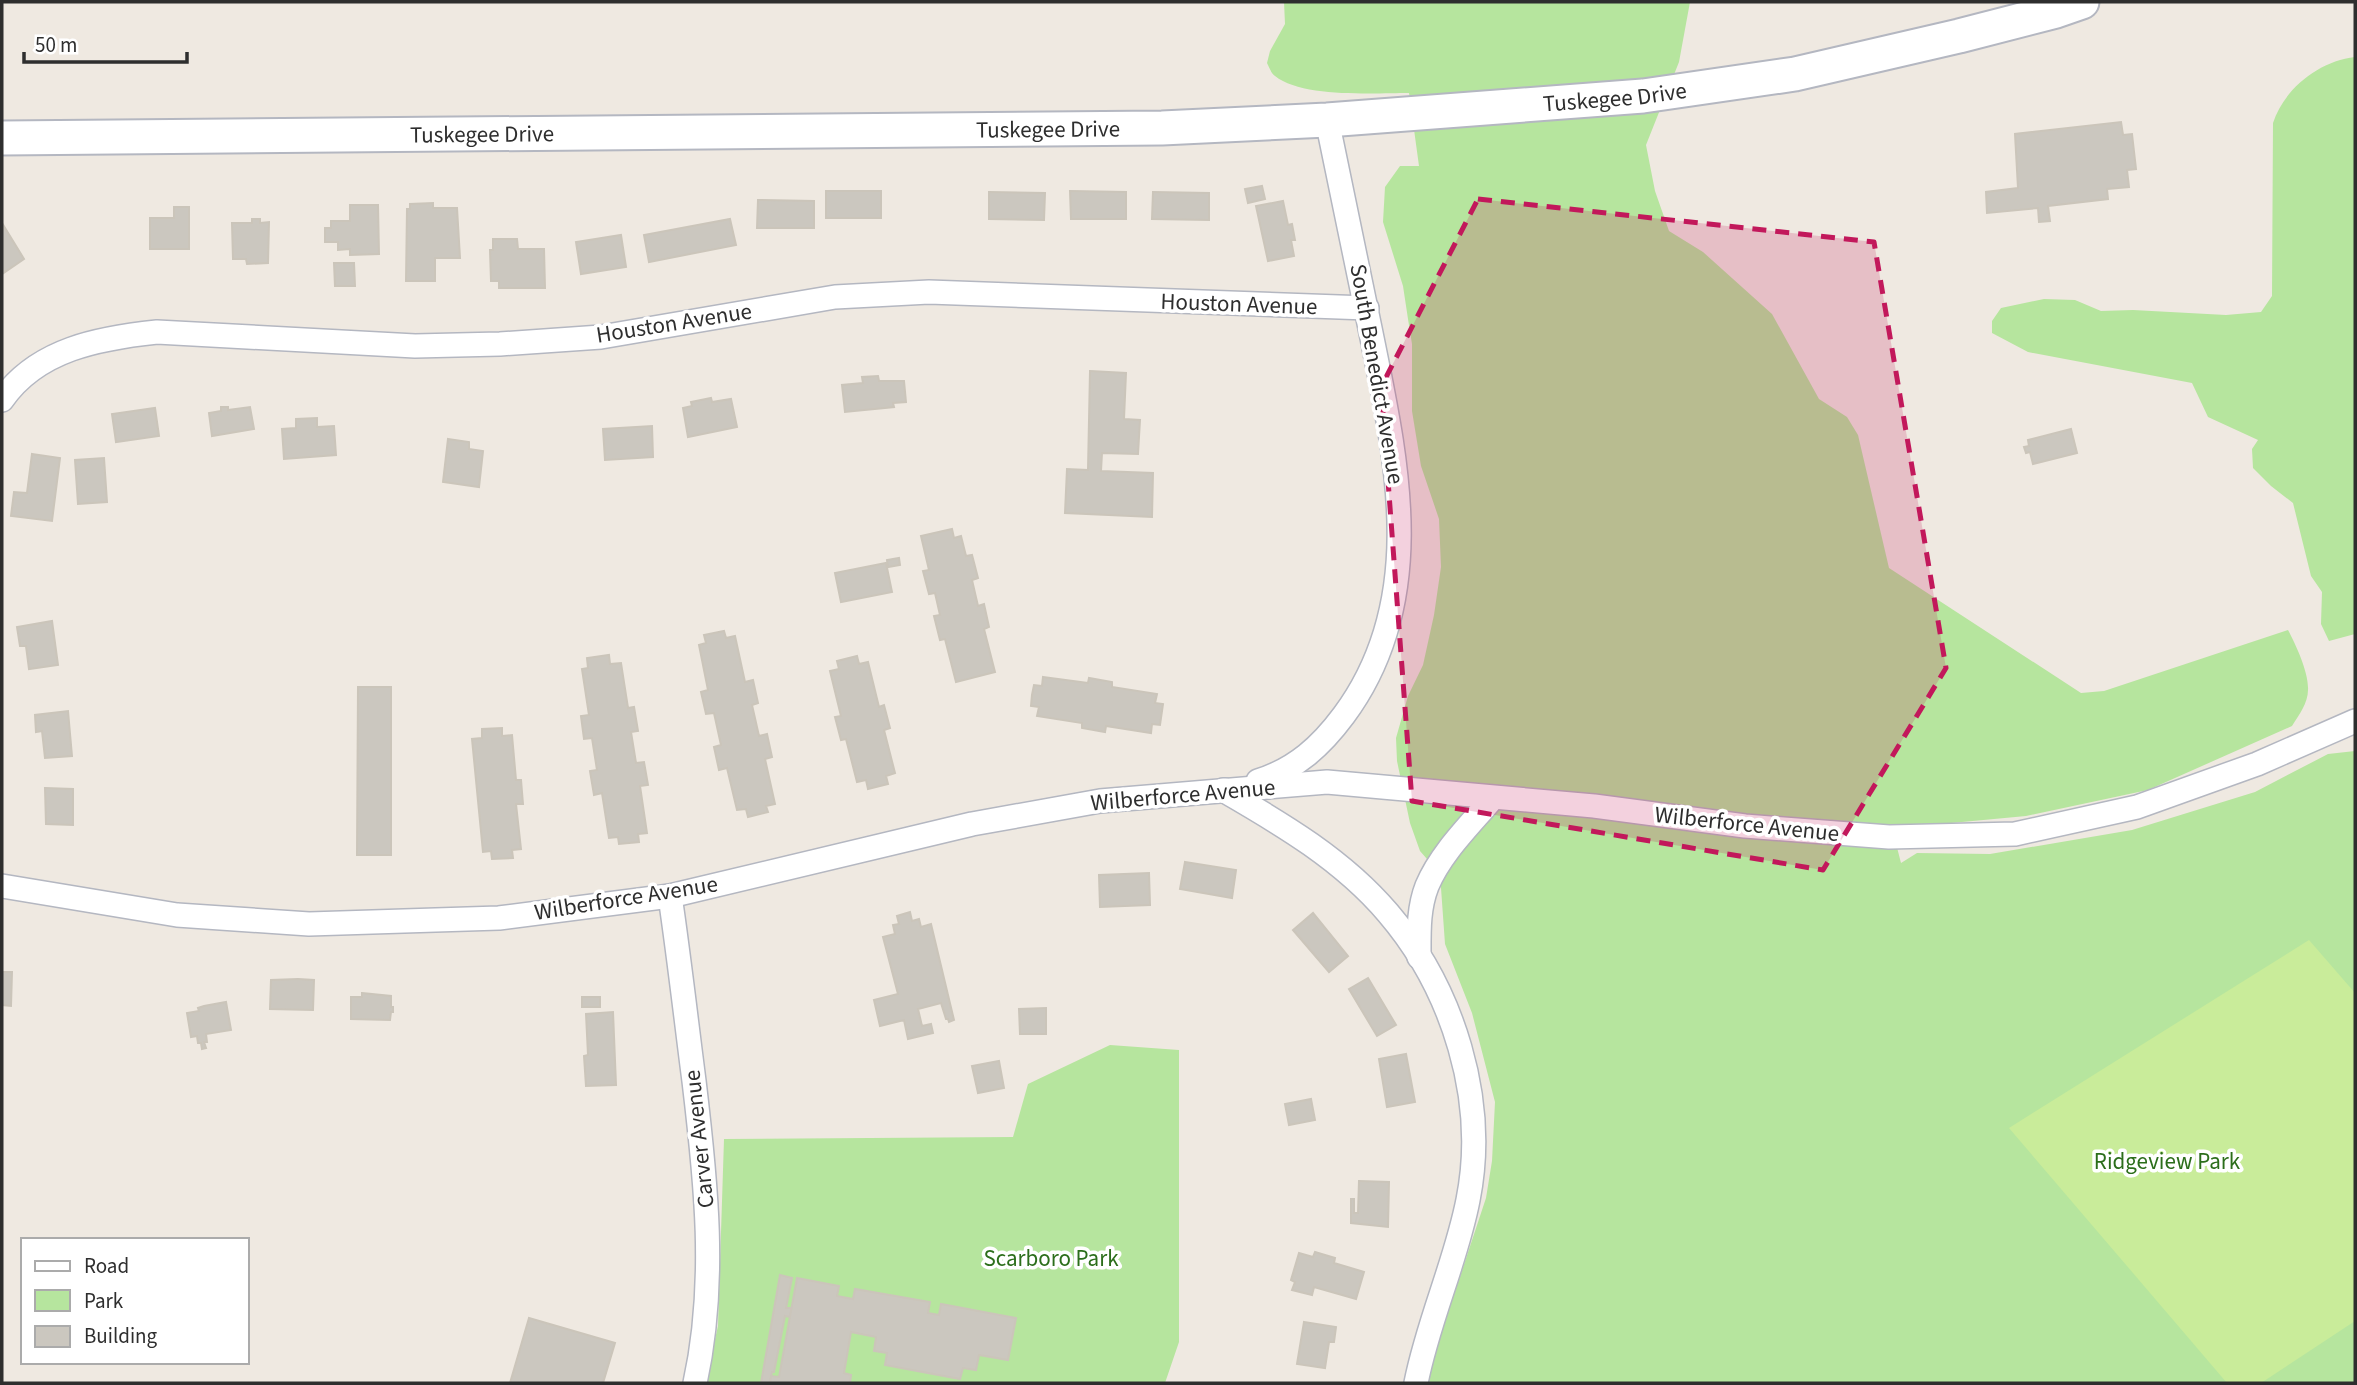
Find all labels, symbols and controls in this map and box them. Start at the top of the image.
scale bar [24,21,187,65]
text: 50 m [35,30,77,60]
street label: Tuskegee Drive [1542,73,1689,120]
street label: Tuskegee Drive [976,112,1120,146]
street label: Tuskegee Drive [410,117,554,151]
street label: South Benedict Avenue [1341,261,1413,487]
street label: Houston Avenue [1160,285,1318,323]
street label: Houston Avenue [594,294,754,352]
street label: Wilberforce Avenue [1089,770,1277,820]
street label: Wilberforce Avenue [1653,798,1841,850]
street label: Wilberforce Avenue [532,867,720,929]
street label: Carver Avenue [675,1068,723,1210]
park label: Ridgeview Park [2094,1145,2241,1178]
legend [21,1238,248,1364]
park label: Scarboro Park [983,1242,1119,1275]
text: Road [84,1251,129,1281]
text: Park [84,1286,124,1316]
text: Building [84,1321,158,1351]

